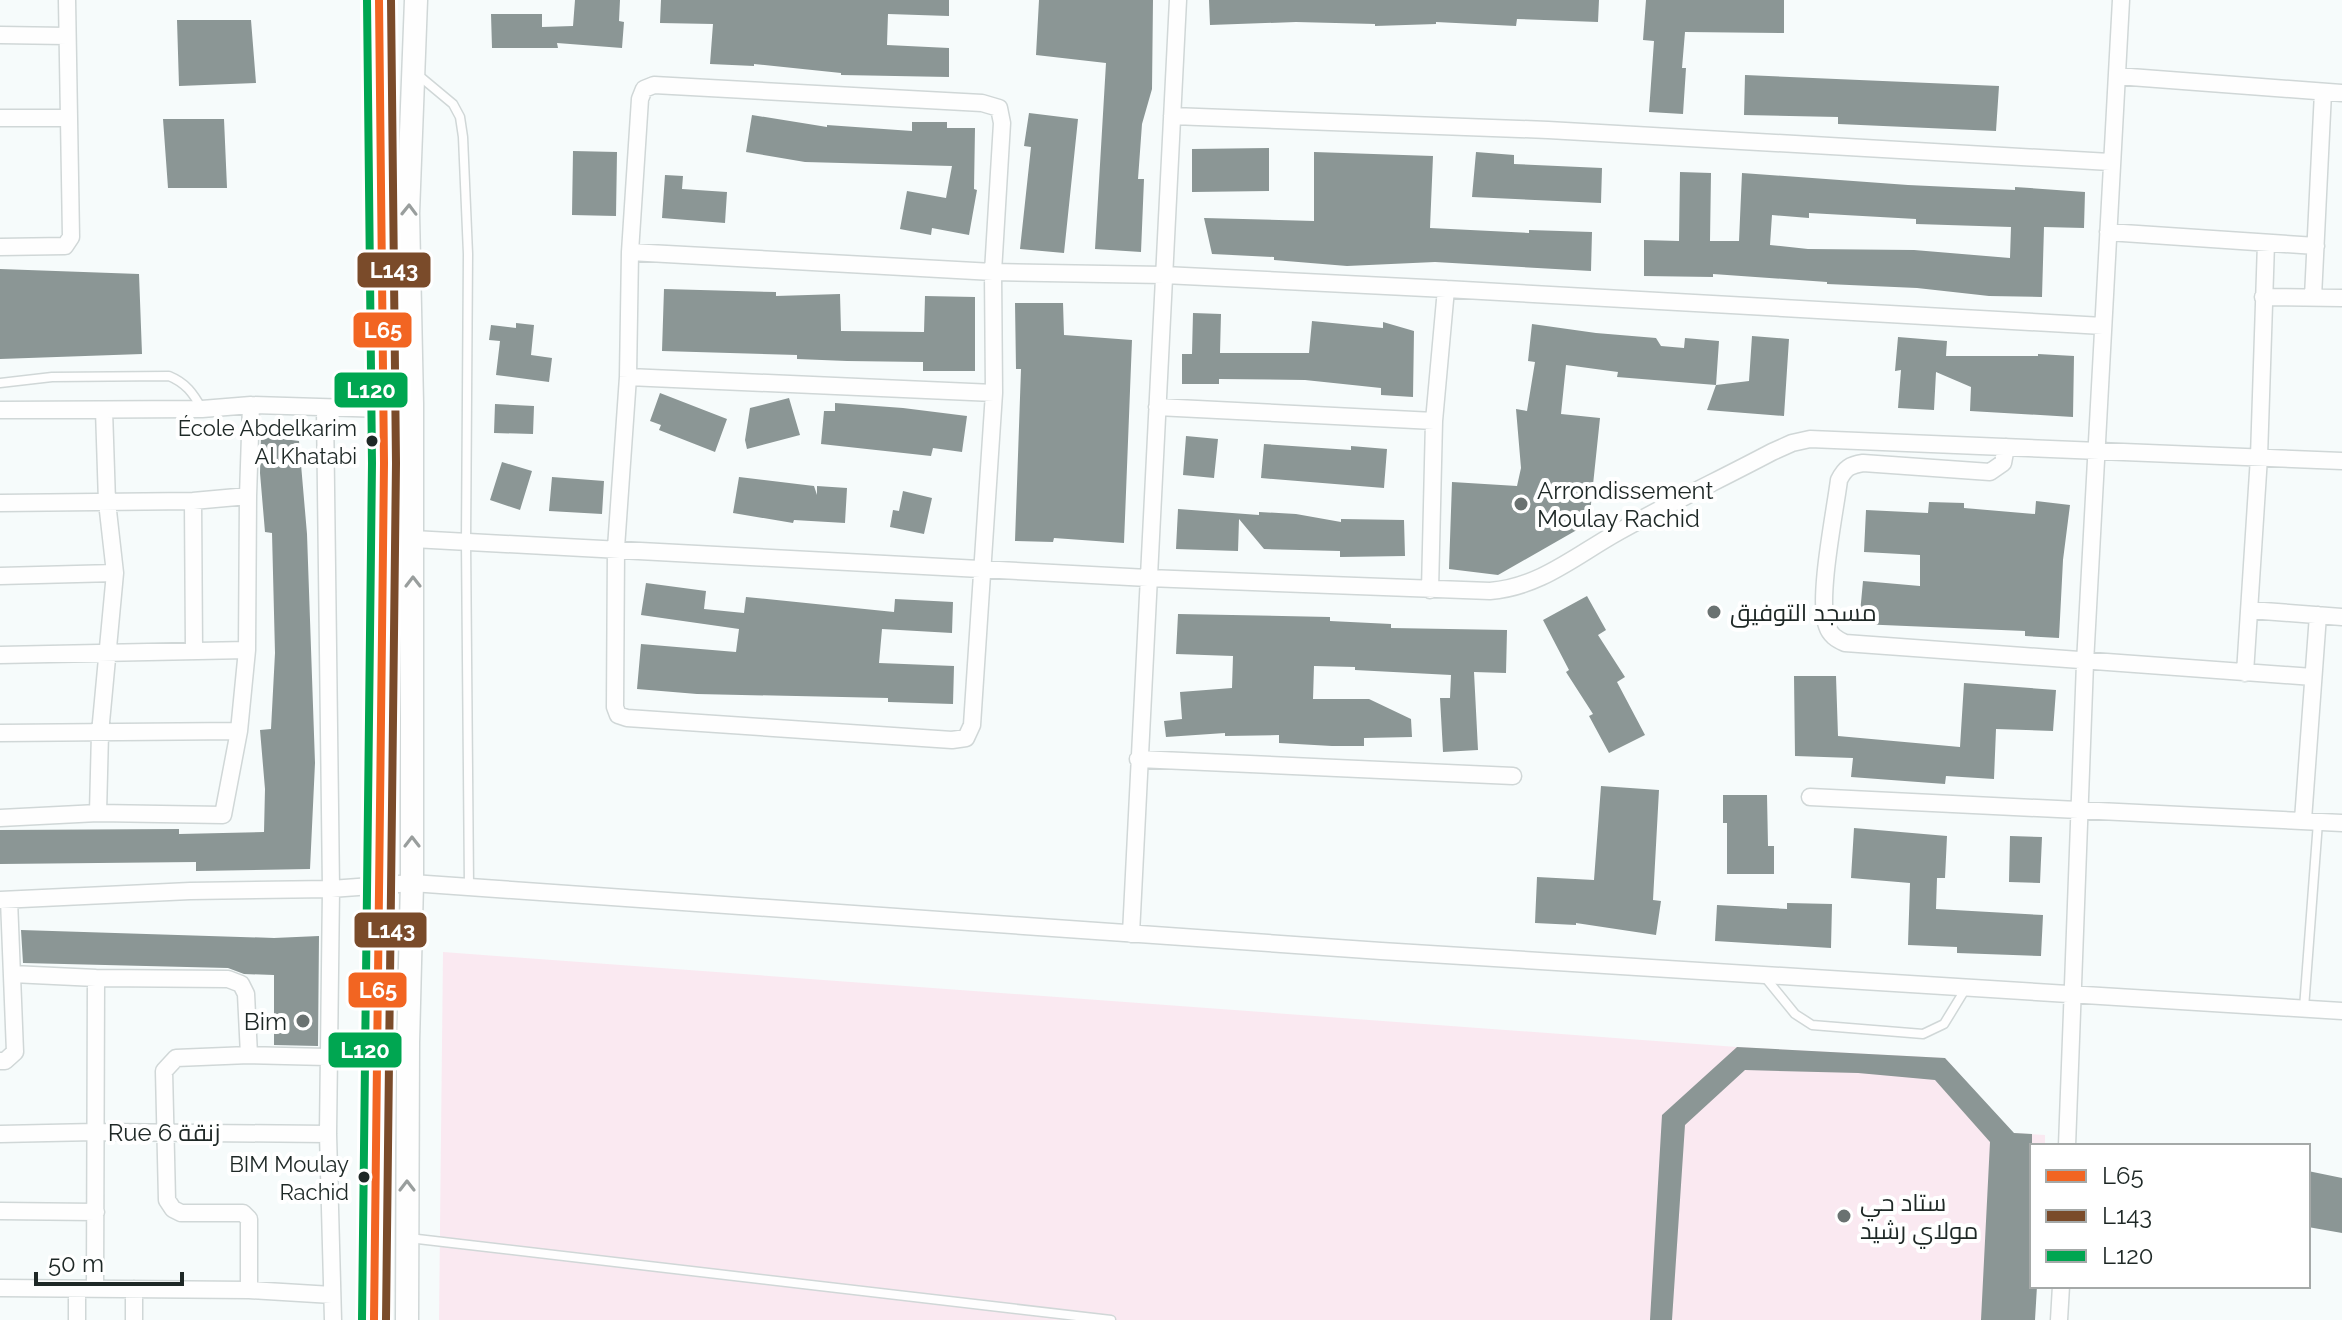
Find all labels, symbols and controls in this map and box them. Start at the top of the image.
one-way arrow [400,203,418,216]
line badge: L143 [356,251,432,289]
text: L143 [370,257,418,283]
line badge: L65 [352,311,413,349]
text: L65 [364,317,402,343]
line badge: L120 [333,371,409,409]
text: L120 [346,377,396,403]
place label: École Abdelkarim Al Khatabi [178,415,357,469]
marker: École Abdelkarim Al Khatabi [364,433,380,449]
place label: Arrondissement Moulay Rachid [1537,476,1713,533]
marker: Arrondissement Moulay Rachid [1512,495,1530,513]
one-way arrow [404,575,422,588]
place label: مسجد التوفيق [1730,598,1877,628]
marker: مسجد التوفيق [1705,603,1723,621]
one-way arrow [403,835,421,848]
line badge: L143 [353,911,428,949]
text: L143 [367,917,415,943]
line badge: L65 [347,971,408,1009]
text: L65 [359,977,397,1003]
place label: Bim [244,1007,287,1036]
marker: Bim [294,1012,312,1030]
line badge: L120 [327,1031,403,1069]
text: L120 [340,1037,390,1063]
street label: Rue 6 زنقة [108,1118,220,1147]
legend [2030,1144,2310,1288]
place label: BIM Moulay Rachid [229,1151,349,1205]
text: L65 [2102,1161,2144,1190]
marker: BIM Moulay Rachid [356,1169,372,1185]
one-way arrow [398,1179,416,1192]
place label: ستاد حي مولاي رشيد [1860,1188,1978,1249]
text: L143 [2102,1201,2152,1230]
marker: ستاد حي مولاي رشيد [1835,1207,1853,1225]
scale bar [36,1236,182,1286]
text: L120 [2102,1241,2153,1270]
text: 50 m [48,1249,104,1278]

